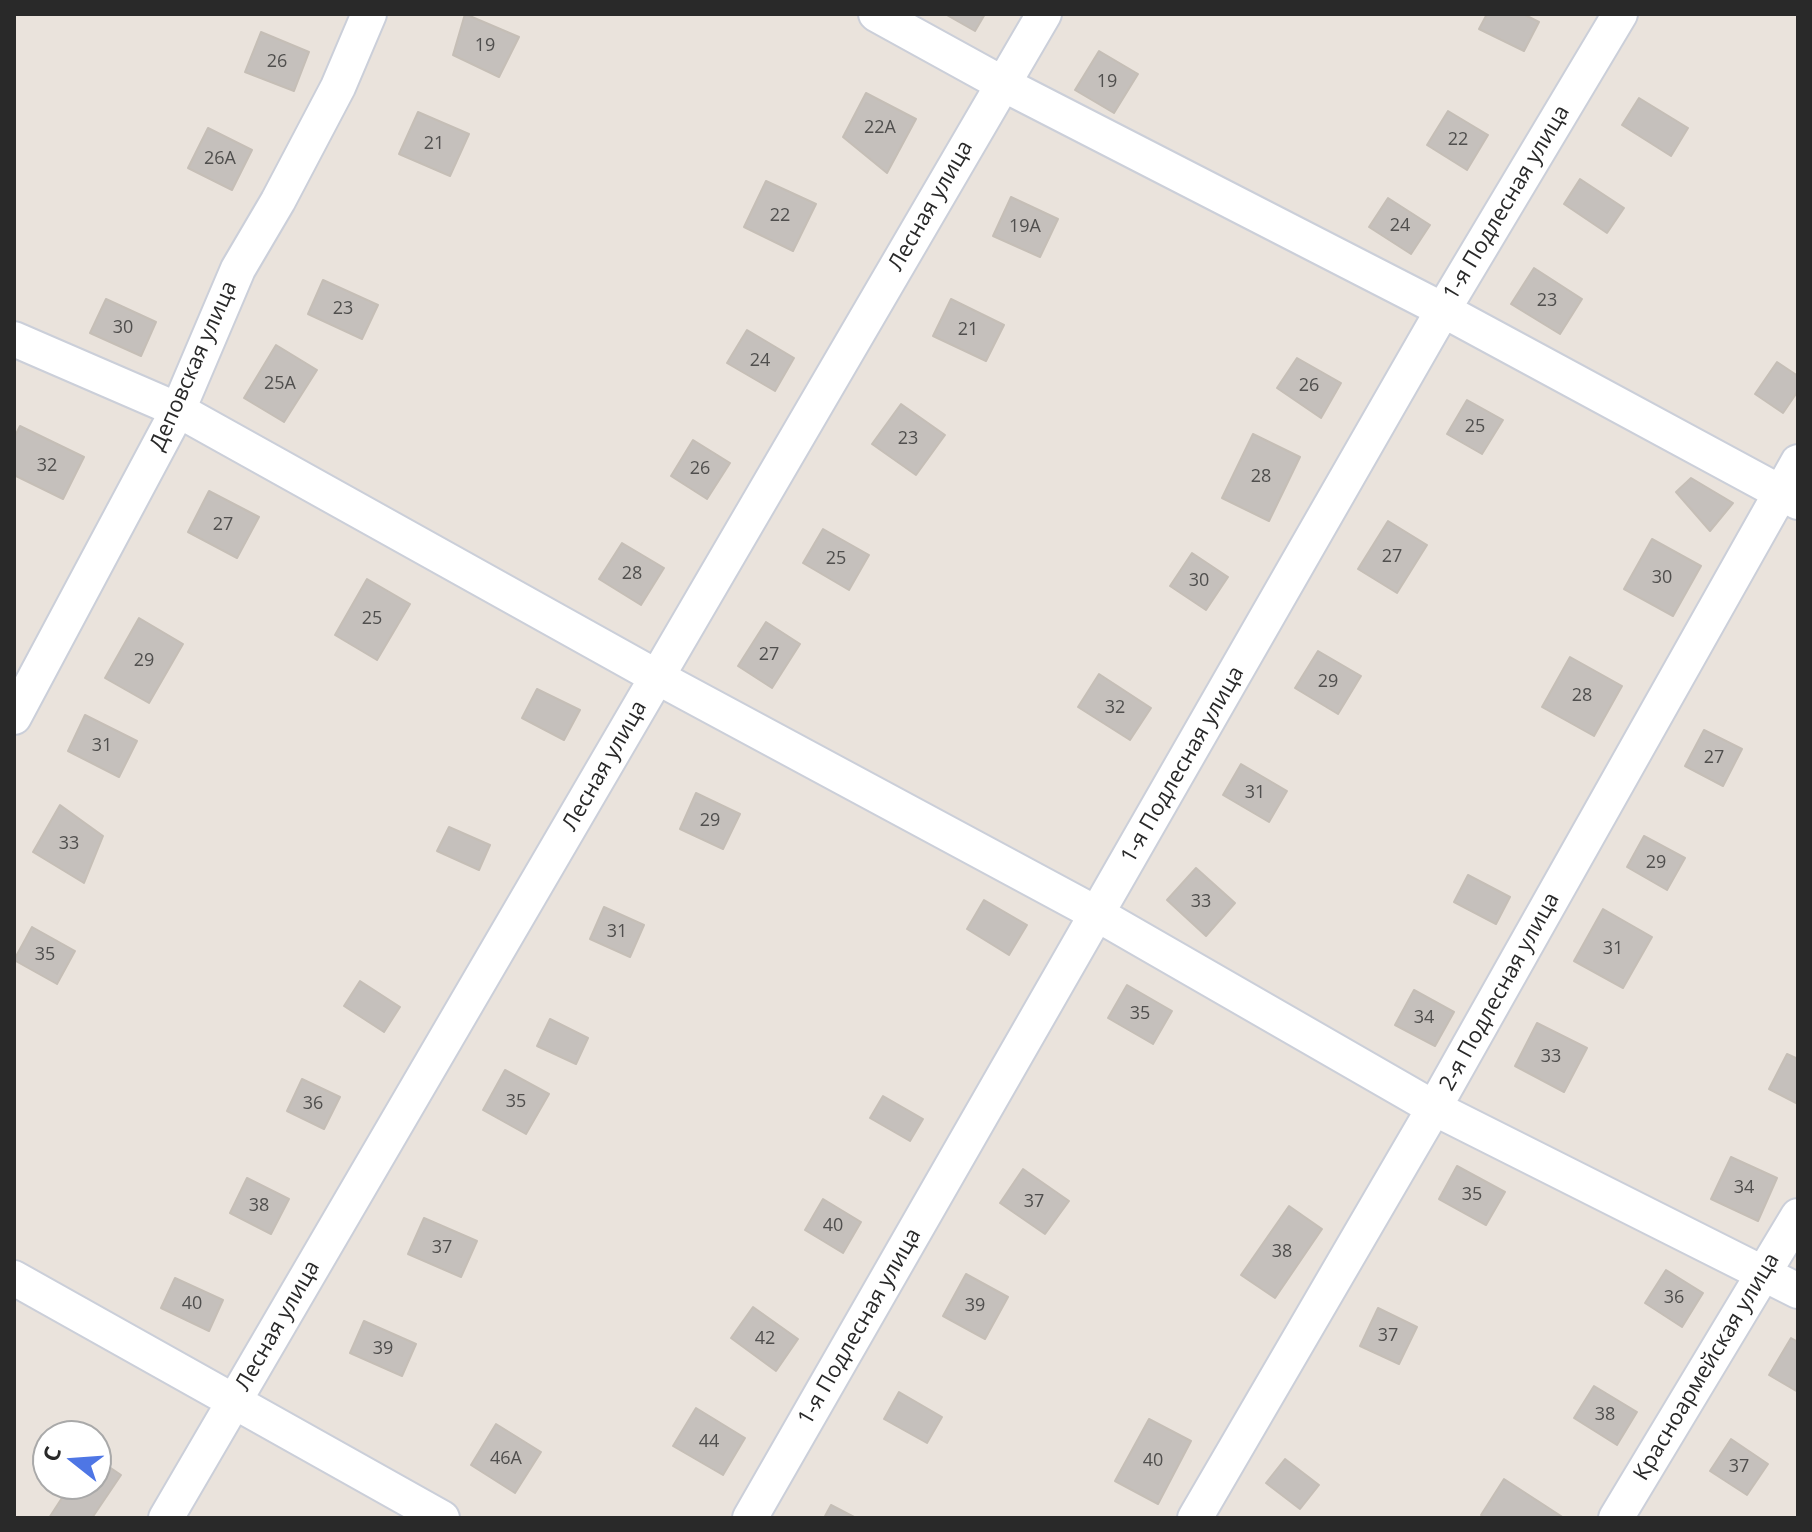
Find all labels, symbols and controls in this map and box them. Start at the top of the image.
house number: 19 [475,35,495,57]
house number: 26 [267,51,287,73]
house number: 19 [1097,71,1117,93]
street label: 1-я Подлесная улица [1438,101,1576,305]
house number: 22А [864,117,896,139]
house number: 22 [1448,129,1468,151]
house number: 21 [424,133,444,155]
street label: Лесная улица [883,136,979,276]
house number: 26А [204,148,236,170]
house number: 22 [770,205,790,227]
house number: 24 [1390,215,1410,237]
house number: 19А [1009,216,1041,238]
street label: Деповская улица [145,277,243,455]
house number: 23 [1537,290,1557,312]
house number: 23 [333,298,353,320]
house number: 30 [113,317,133,339]
house number: 21 [958,319,978,341]
house number: 24 [750,350,770,372]
house number: 25А [264,373,296,395]
house number: 26 [1299,375,1319,397]
house number: 25 [1465,416,1485,438]
house number: 23 [898,428,918,450]
house number: 32 [37,455,57,477]
house number: 26 [690,458,710,480]
house number: 28 [1251,466,1271,488]
house number: 27 [213,514,233,536]
house number: 27 [1382,546,1402,568]
house number: 25 [826,548,846,570]
house number: 28 [622,563,642,585]
house number: 30 [1652,567,1672,589]
house number: 30 [1189,570,1209,592]
house number: 25 [362,608,382,630]
house number: 27 [759,644,779,666]
house number: 29 [134,650,154,672]
street label: 1-я Подлесная улица [1116,662,1250,868]
house number: 29 [1318,671,1338,693]
house number: 28 [1572,685,1592,707]
street label: Лесная улица [557,696,653,836]
house number: 32 [1105,697,1125,719]
house number: 31 [92,735,112,757]
house number: 27 [1704,747,1724,769]
house number: 31 [1245,782,1265,804]
house number: 29 [700,810,720,832]
house number: 33 [59,833,79,855]
house number: 29 [1646,852,1666,874]
street label: 2-я Подлесная улица [1435,888,1565,1096]
house number: 33 [1191,891,1211,913]
house number: 31 [607,921,627,943]
house number: 31 [1603,938,1623,960]
house number: 35 [35,944,55,966]
house number: 35 [1130,1003,1150,1025]
house number: 34 [1414,1007,1434,1029]
house number: 33 [1541,1046,1561,1068]
house number: 35 [506,1091,526,1113]
house number: 36 [303,1093,323,1115]
house number: 34 [1734,1177,1754,1199]
house number: 35 [1462,1184,1482,1206]
house number: 37 [1024,1191,1044,1213]
house number: 38 [249,1195,269,1217]
house number: 40 [823,1215,843,1237]
street label: 1-я Подлесная улица [793,1224,927,1430]
house number: 37 [432,1237,452,1259]
house number: 38 [1272,1241,1292,1263]
street label: Красноармейская улица [1629,1249,1785,1485]
street label: Лесная улица [230,1256,326,1396]
house number: 36 [1664,1287,1684,1309]
house number: 40 [182,1293,202,1315]
house number: 39 [965,1295,985,1317]
house number: 37 [1378,1325,1398,1347]
house number: 42 [755,1328,775,1350]
house number: 39 [373,1338,393,1360]
house number: 38 [1595,1404,1615,1426]
north arrow [32,1420,112,1500]
house number: 44 [699,1431,719,1453]
text: С [35,1442,67,1465]
house number: 46А [490,1448,522,1470]
house number: 40 [1143,1450,1163,1472]
house number: 37 [1729,1456,1749,1478]

